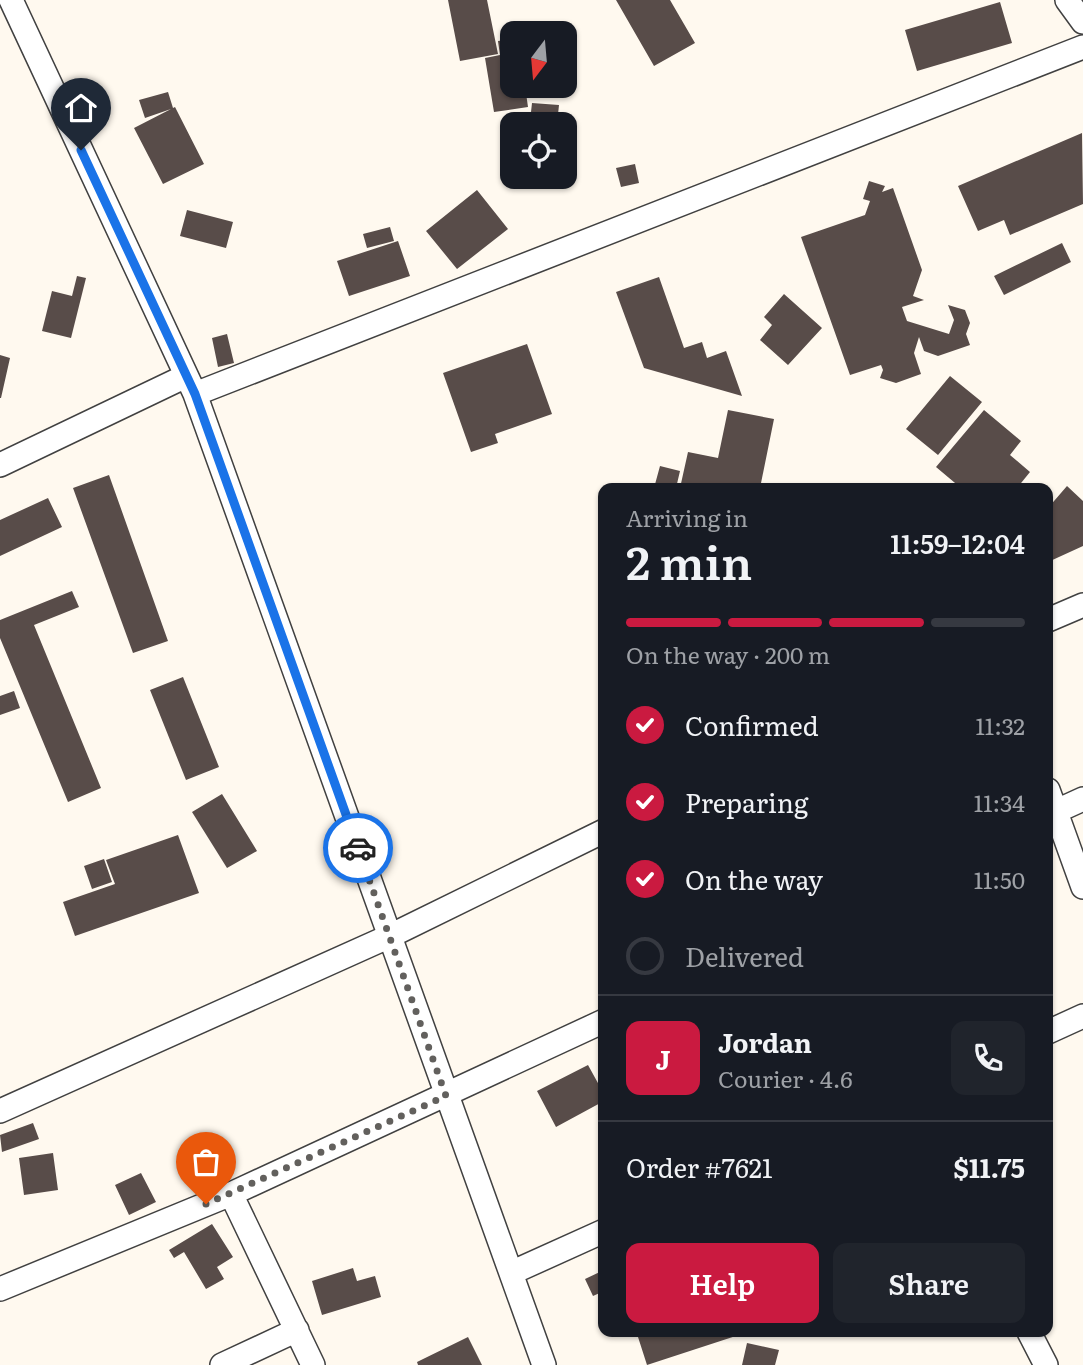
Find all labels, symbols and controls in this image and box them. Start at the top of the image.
north arrow [500,21,578,98]
map controls [500,21,577,189]
pin [51,78,111,150]
icon: home [62,89,100,127]
button: locate [500,112,577,189]
text: Arriving in [626,500,748,534]
text: 11:59–12:04 [890,523,1025,562]
text: 2 min [626,526,752,594]
text: On the way · 200 m [626,637,830,671]
text: Confirmed [685,705,819,744]
icon: check [626,706,664,744]
text: 11:32 [975,708,1025,742]
text: Preparing [685,782,808,821]
icon: check [626,783,664,821]
text: 11:34 [974,785,1025,819]
courier [323,813,393,883]
icon: car [339,829,377,867]
text: On the way [685,859,823,898]
icon: check [626,860,664,898]
text: 11:50 [974,862,1025,896]
text: Delivered [685,936,804,975]
button: phone [951,1021,1025,1095]
text: Jordan [718,1022,812,1061]
text: J [656,1039,670,1078]
text: Courier · 4.6 [718,1061,853,1095]
pin [176,1132,236,1204]
icon: bag [187,1143,225,1181]
text: Order #7621 [626,1147,773,1186]
text: $11.75 [954,1147,1025,1186]
button: Help [626,1243,819,1323]
button: Share [833,1243,1025,1323]

